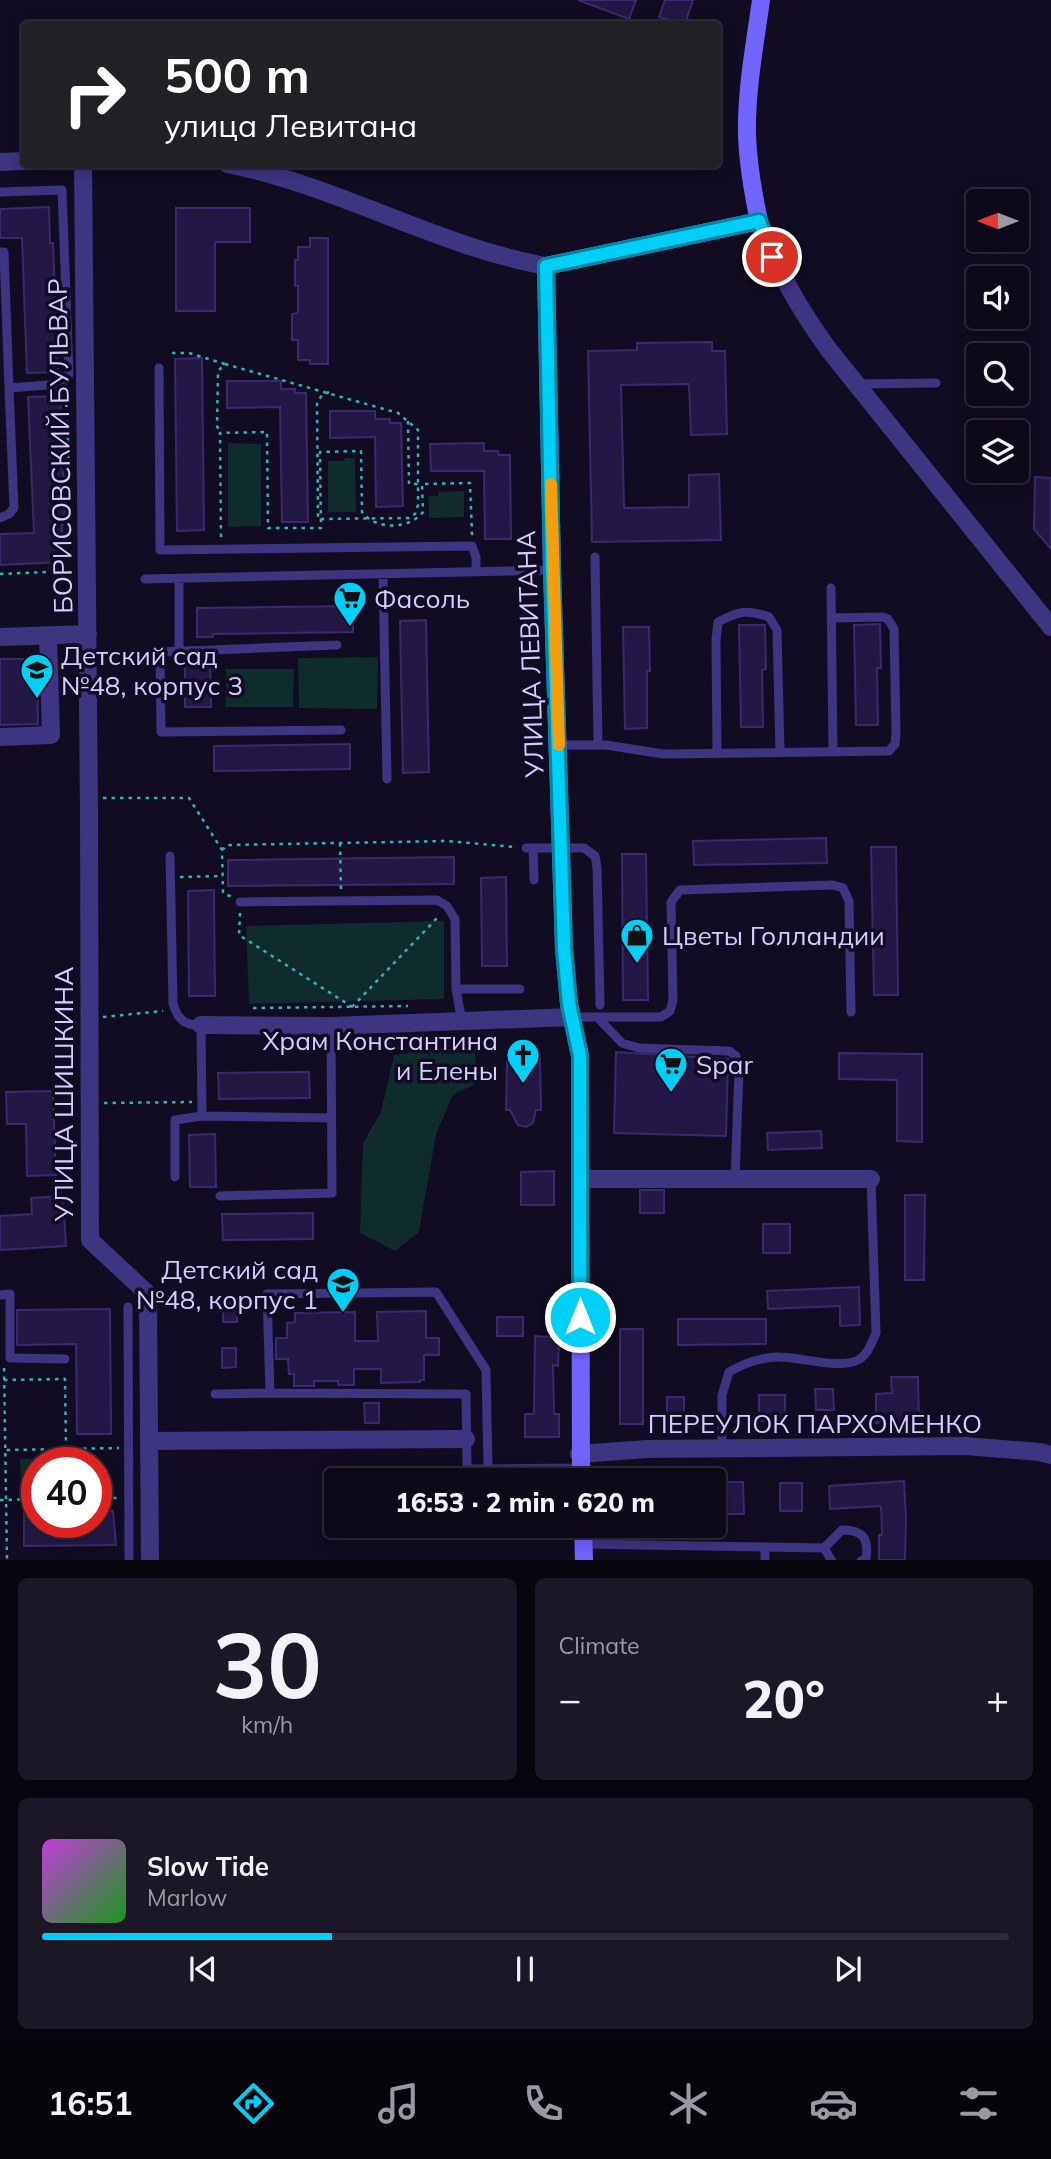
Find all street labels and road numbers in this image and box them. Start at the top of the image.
street label: БОРИСОВСКИЙ БУЛЬВАР [41,278,79,614]
street label: УЛИЦА ЛЕВИТАНА [509,530,551,779]
street label: УЛИЦА ШИШКИНА [47,967,80,1222]
street label: ПЕРЕУЛОК ПАРХОМЕНКО [648,1407,982,1440]

